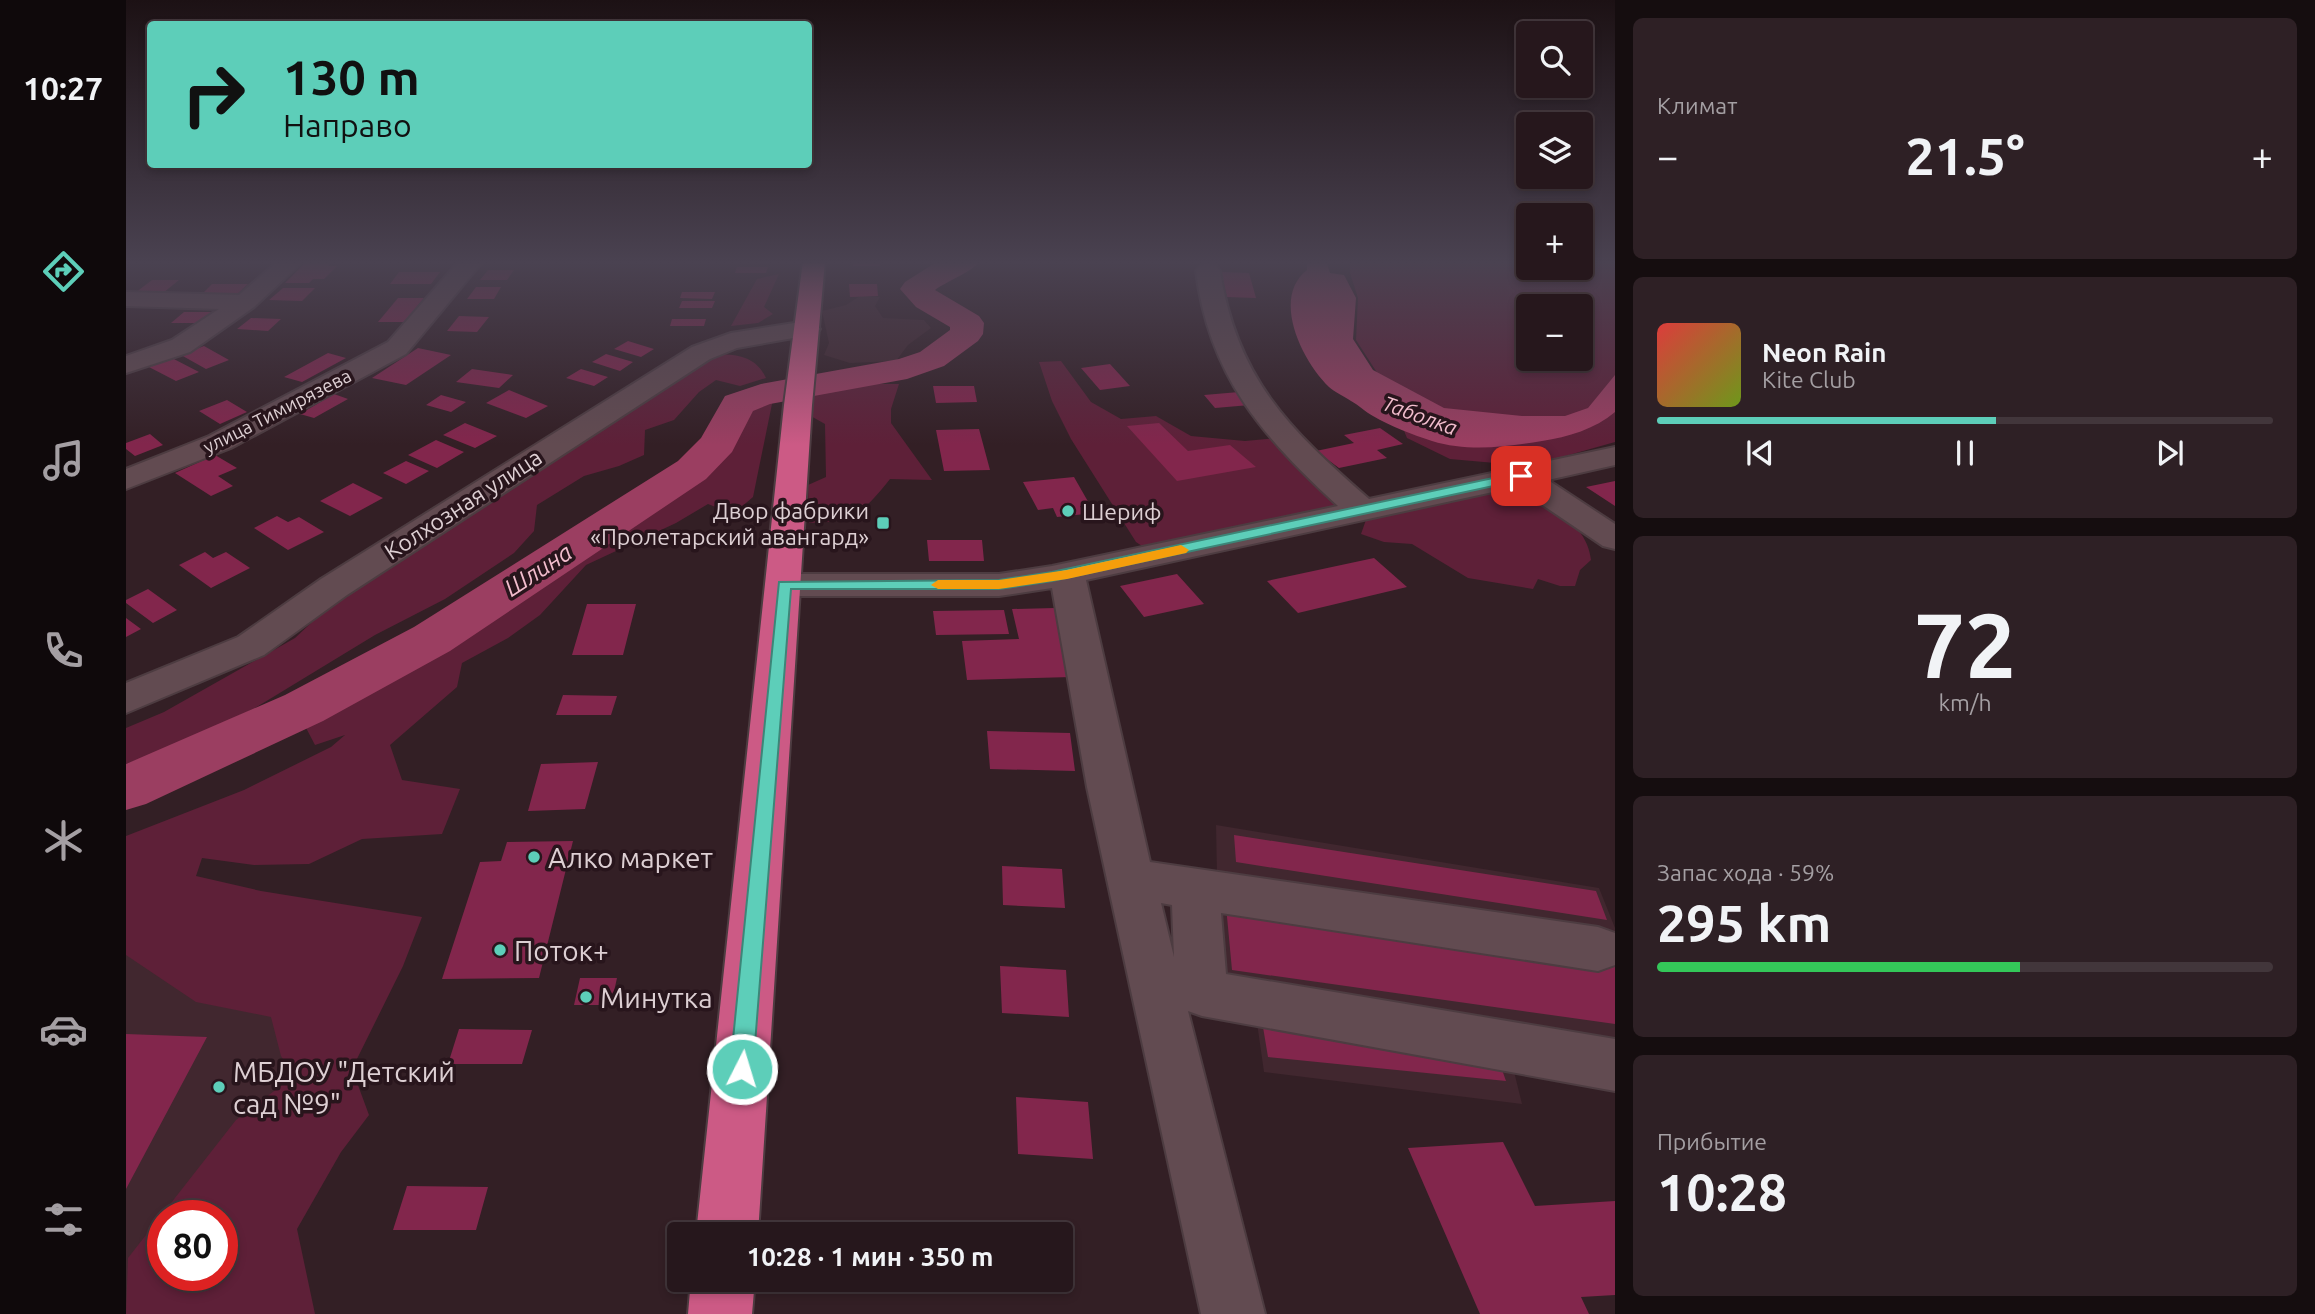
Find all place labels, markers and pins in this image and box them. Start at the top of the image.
pin [1491,446,1551,506]
place label: Двор фабрики «Пролетарский авангард» [590,498,869,549]
place label: Шериф [1082,499,1162,524]
marker: Шериф [1060,503,1076,519]
marker: Двор фабрики «Пролетарский авангард» [875,515,891,531]
place label: Алко маркет [548,842,713,873]
marker: Алко маркет [526,849,542,865]
place label: Поток+ [514,935,609,966]
marker: Поток+ [492,942,508,958]
place label: Минутка [600,982,713,1013]
marker: Минутка [578,989,594,1005]
place label: МБДОУ "Детский сад №9" [233,1056,455,1119]
marker: МБДОУ "Детский сад №9" [211,1079,227,1095]

